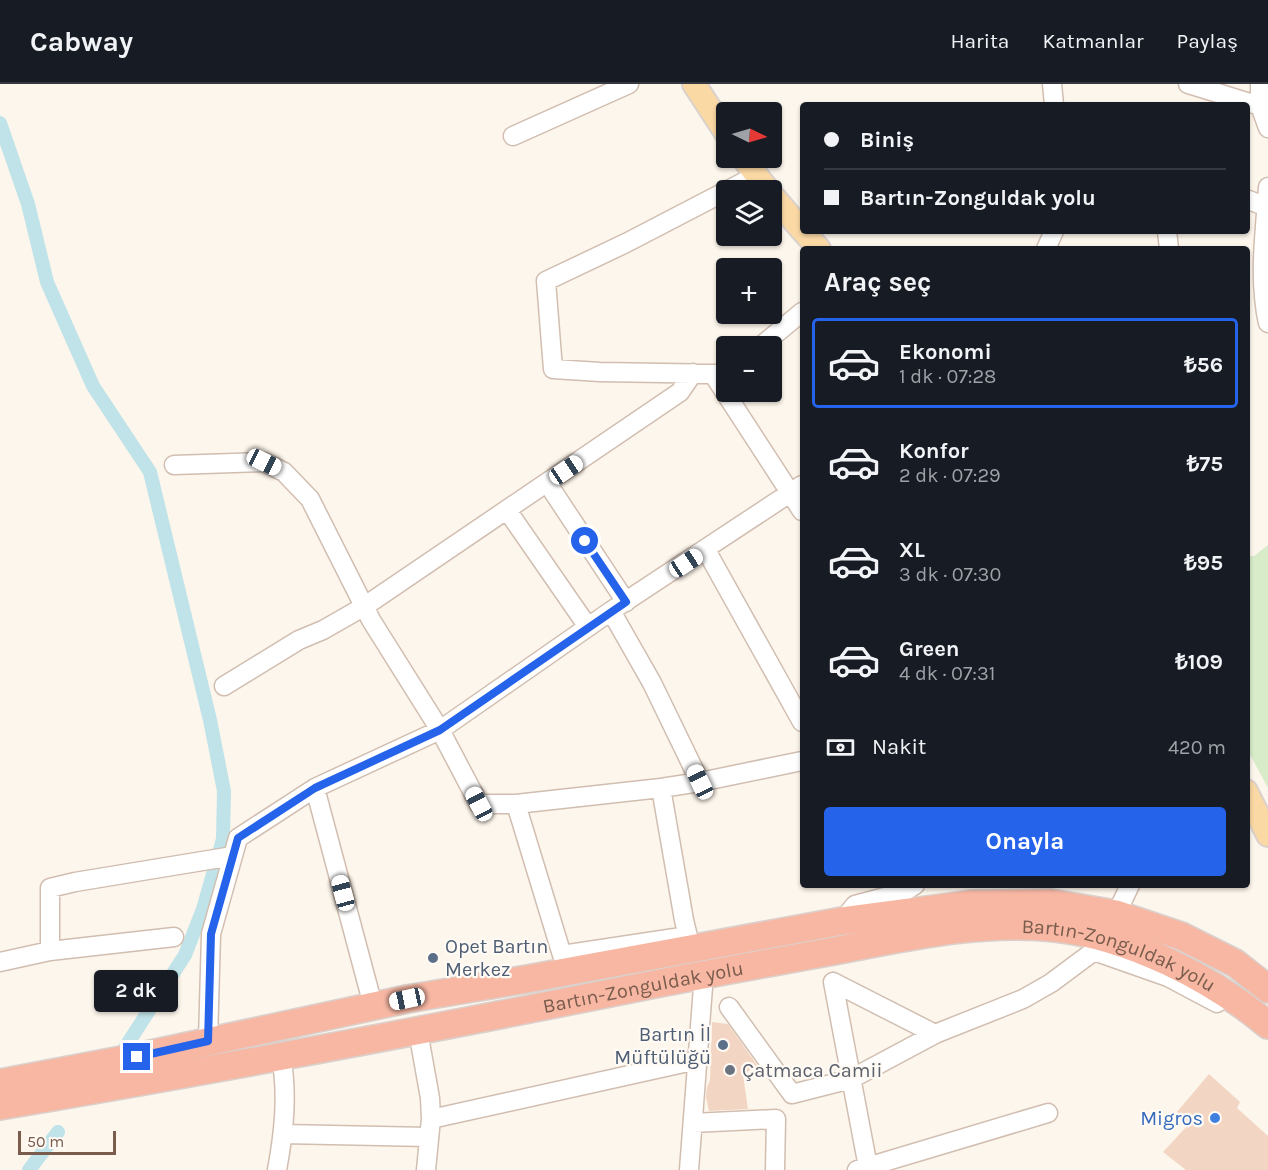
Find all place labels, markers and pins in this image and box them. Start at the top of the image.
place label: Opet Bartın Merkez [445,935,548,981]
marker: Opet Bartın Merkez [426,951,440,965]
place label: Bartın İl Müftülüğü [614,1023,711,1069]
marker: Bartın İl Müftülüğü [716,1038,730,1052]
place label: Çatmaca Camii [742,1059,883,1082]
marker: Çatmaca Camii [723,1063,737,1077]
place label: Migros [1140,1107,1203,1130]
marker: Migros [1208,1111,1222,1125]

